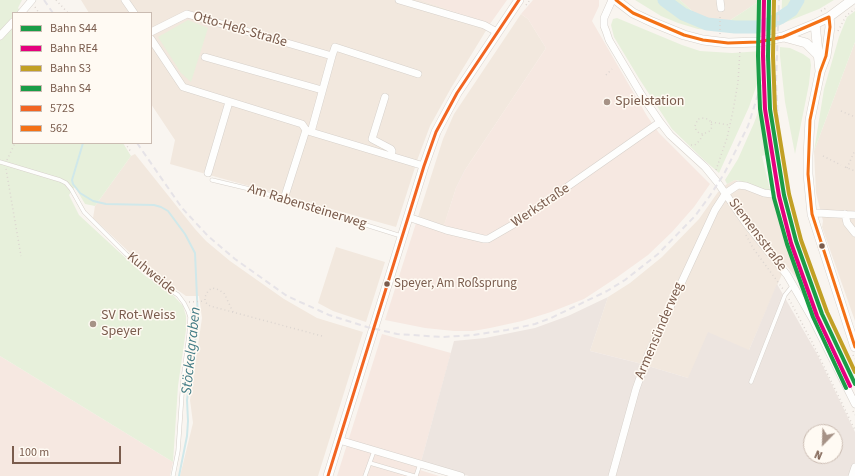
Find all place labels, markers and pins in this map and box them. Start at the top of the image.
place label: Spielstation [615,94,685,110]
marker: Spielstation [602,97,612,107]
unlabelled marker [817,241,827,251]
place label: Speyer, Am Roßsprung [394,276,517,292]
marker: Speyer, Am Roßsprung [382,279,392,289]
place label: SV Rot-Weiss Speyer [101,308,175,340]
marker: SV Rot-Weiss Speyer [88,319,98,329]

